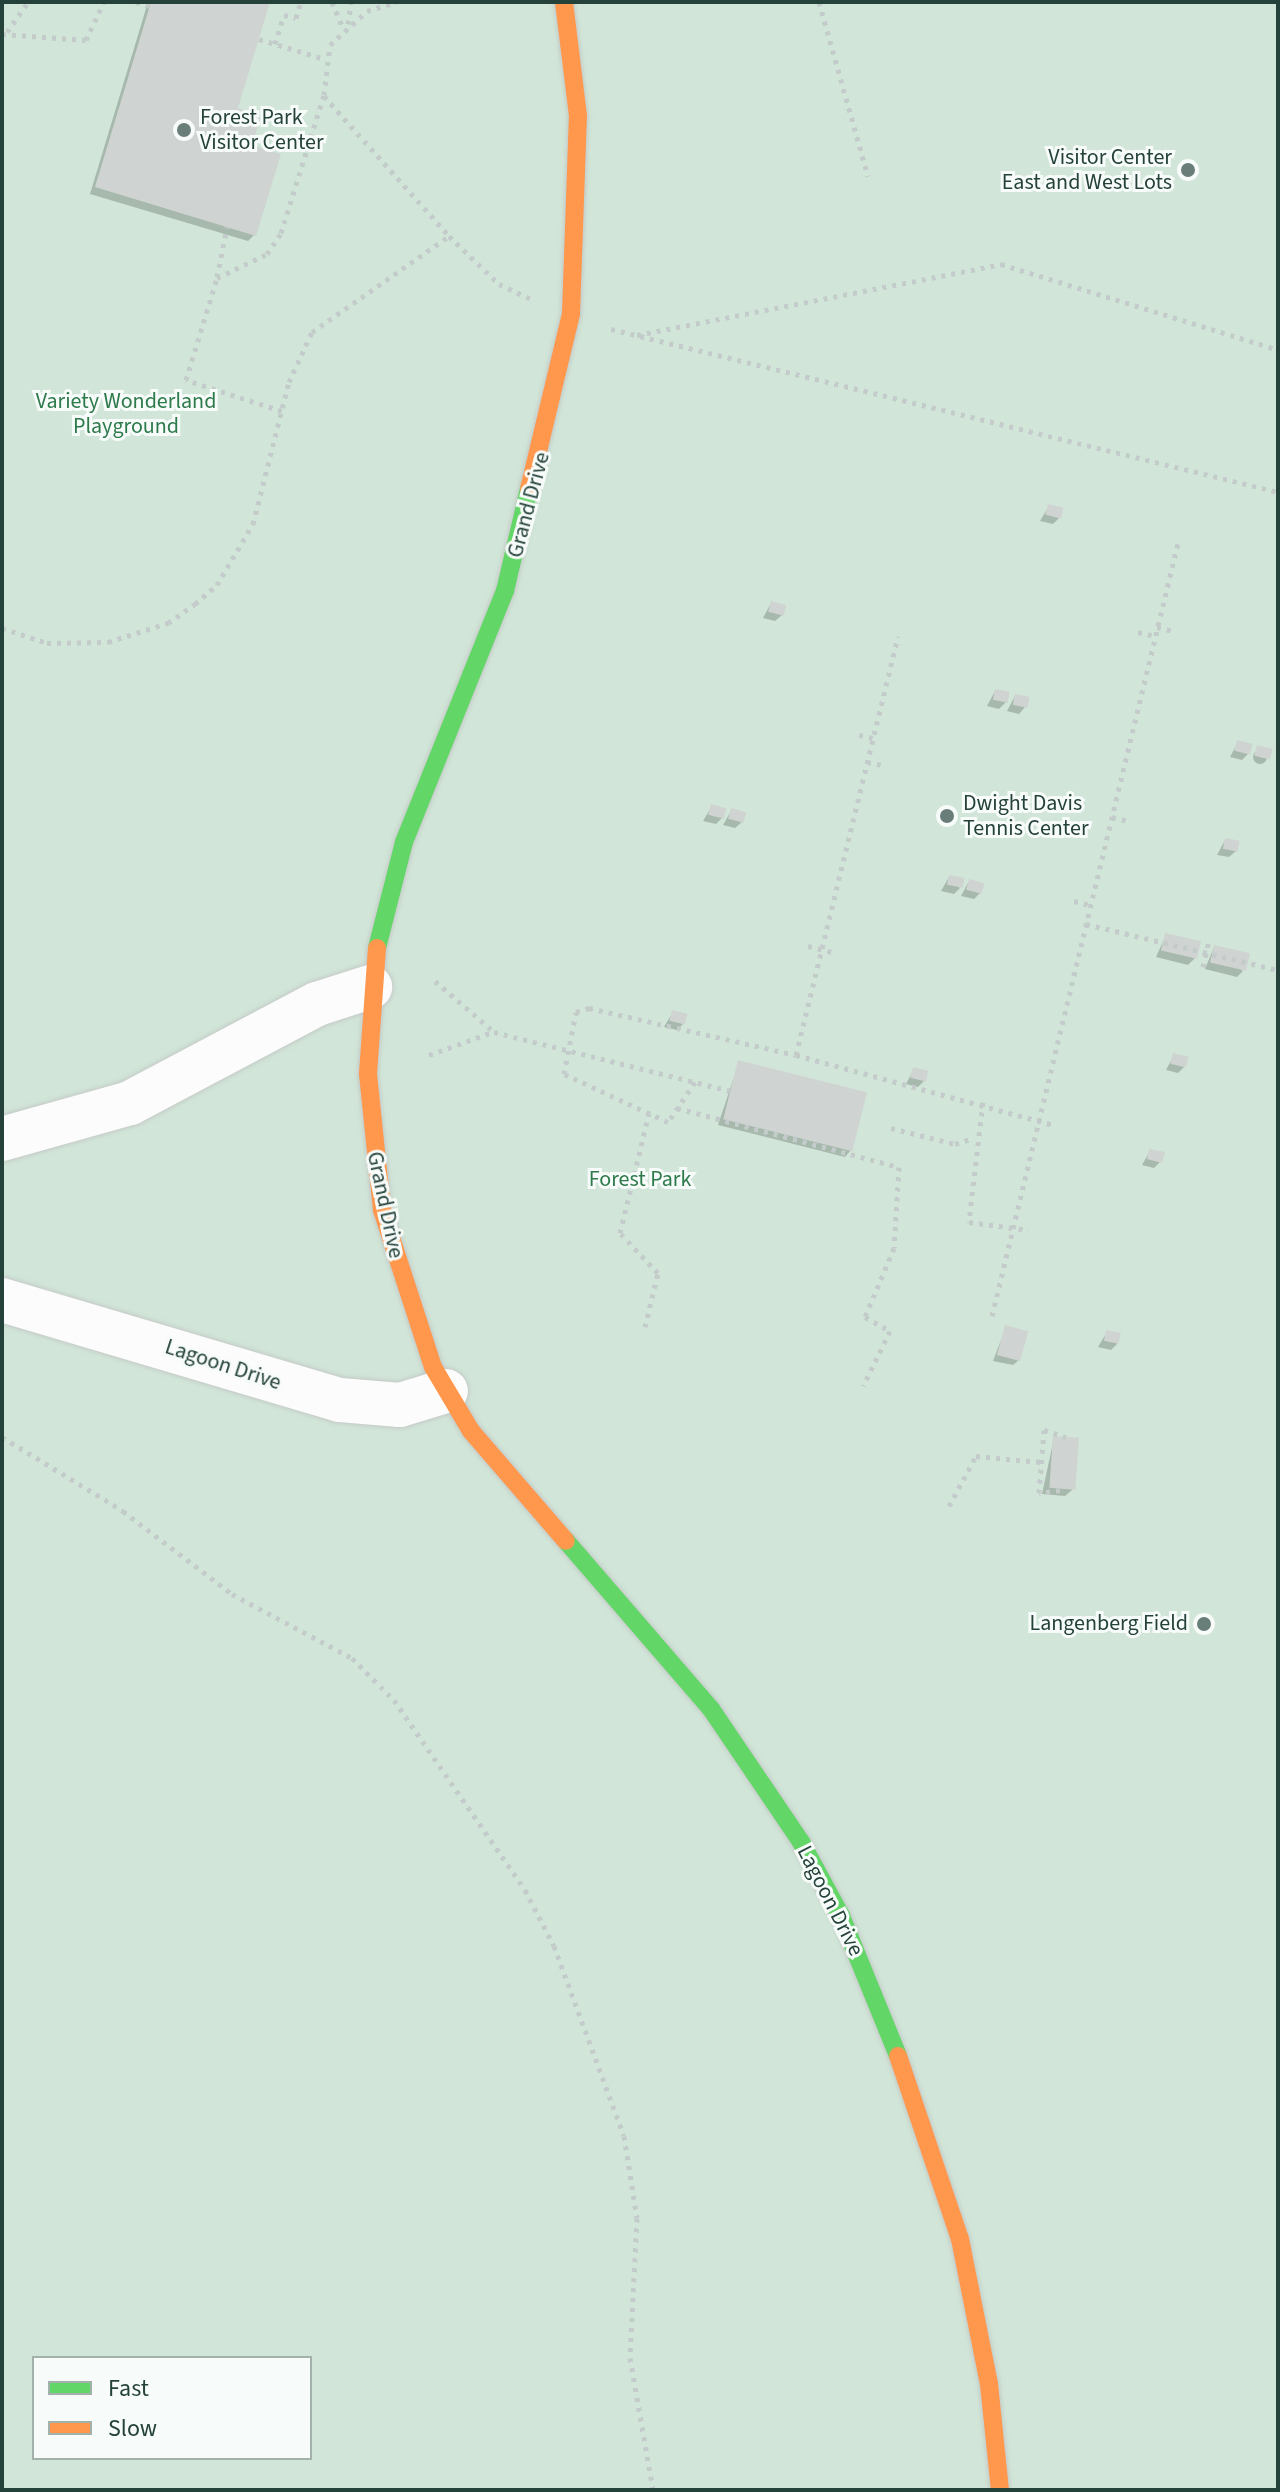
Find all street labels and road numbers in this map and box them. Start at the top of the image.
street label: Grand Drive [502,449,556,561]
street label: Grand Drive [361,1149,409,1261]
street label: Lagoon Drive [162,1334,284,1396]
street label: Lagoon Drive [791,1841,869,1961]

